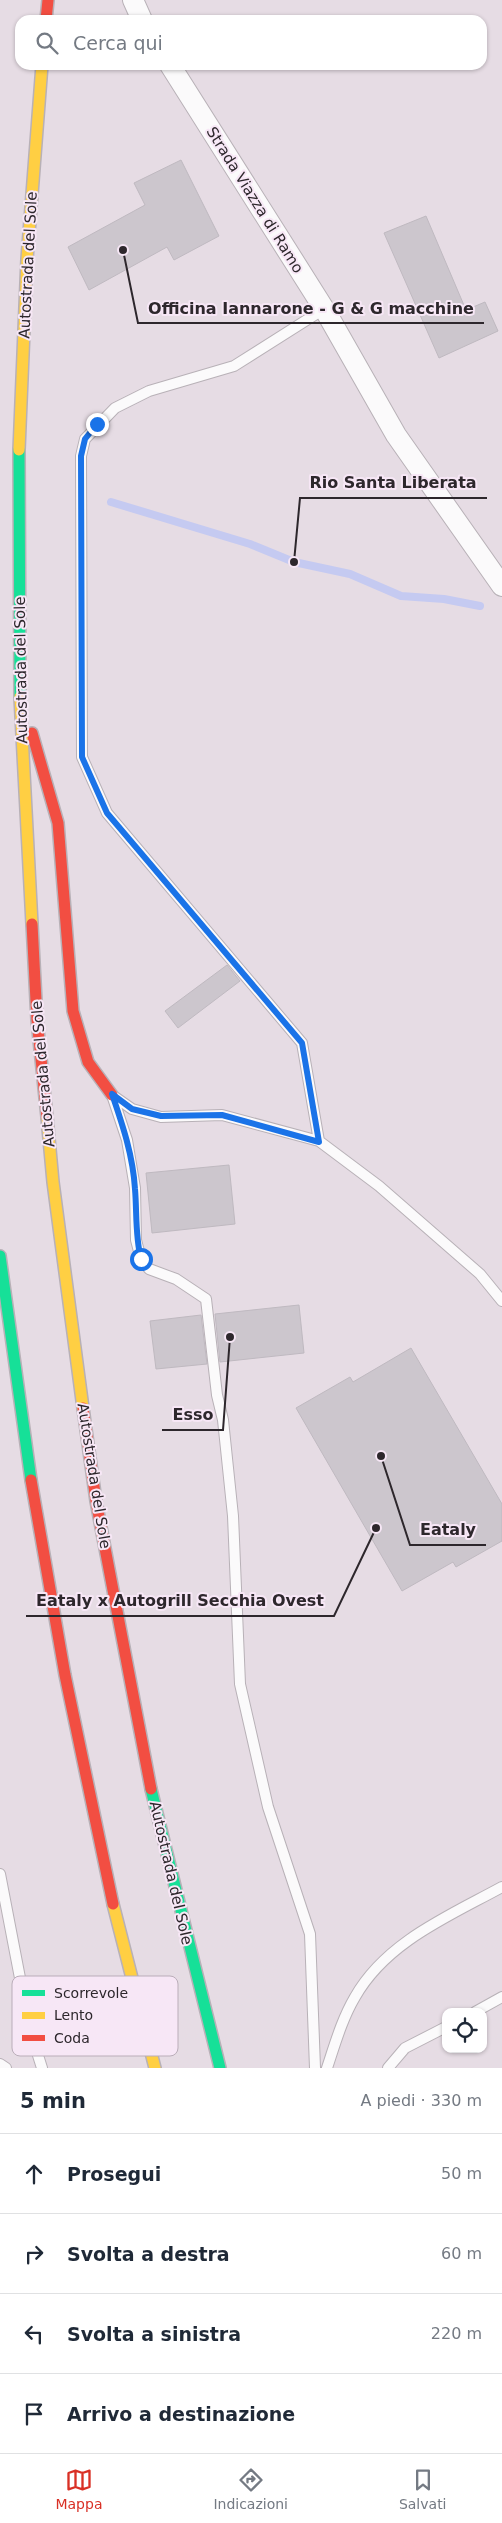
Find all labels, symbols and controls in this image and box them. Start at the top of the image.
search box [15,15,487,70]
icon: search [33,29,61,57]
text: Cerca qui [73,32,163,54]
street label: Strada Viazza di Ramo [203,124,307,276]
street label: Autostrada del Sole [15,191,41,339]
callout: Officina Iannarone - G & G macchine [138,292,484,323]
text: Officina Iannarone - G & G macchine [148,299,474,318]
route end [86,413,109,436]
callout: Rio Santa Liberata [300,467,487,498]
text: Rio Santa Liberata [309,473,477,492]
street label: Autostrada del Sole [11,596,31,744]
street label: Autostrada del Sole [28,1000,58,1148]
route start [130,1248,153,1271]
callout: Esso [162,1399,223,1430]
street label: Autostrada del Sole [74,1402,114,1550]
text: Esso [173,1405,213,1424]
callout: Eataly [410,1514,486,1545]
text: Eataly [420,1520,477,1539]
callout: Eataly x Autogrill Secchia Ovest [26,1585,334,1616]
text: Eataly x Autogrill Secchia Ovest [36,1591,324,1610]
street label: Autostrada del Sole [146,1799,196,1947]
legend [12,1976,178,2056]
text: Scorrevole [54,1985,128,2001]
text: Lento [54,2007,93,2023]
map controls [442,2008,487,2053]
button: locate [442,2008,487,2053]
text: Coda [54,2030,90,2046]
text: 5 min [20,2089,86,2113]
text: A piedi · 330 m [360,2091,482,2110]
icon: ahead [20,2160,48,2188]
text: Prosegui [67,2163,161,2185]
text: 50 m [441,2164,482,2183]
icon: right [20,2240,48,2268]
text: Svolta a destra [67,2243,230,2265]
text: 60 m [441,2244,482,2263]
icon: left [20,2320,48,2348]
text: Svolta a sinistra [67,2323,241,2345]
text: 220 m [431,2324,482,2343]
icon: arrive [20,2400,48,2428]
text: Arrivo a destinazione [67,2403,295,2425]
tab: Mappa [55,2466,102,2512]
tab: Indicazioni [213,2466,288,2512]
tab: Salvati [399,2466,447,2512]

